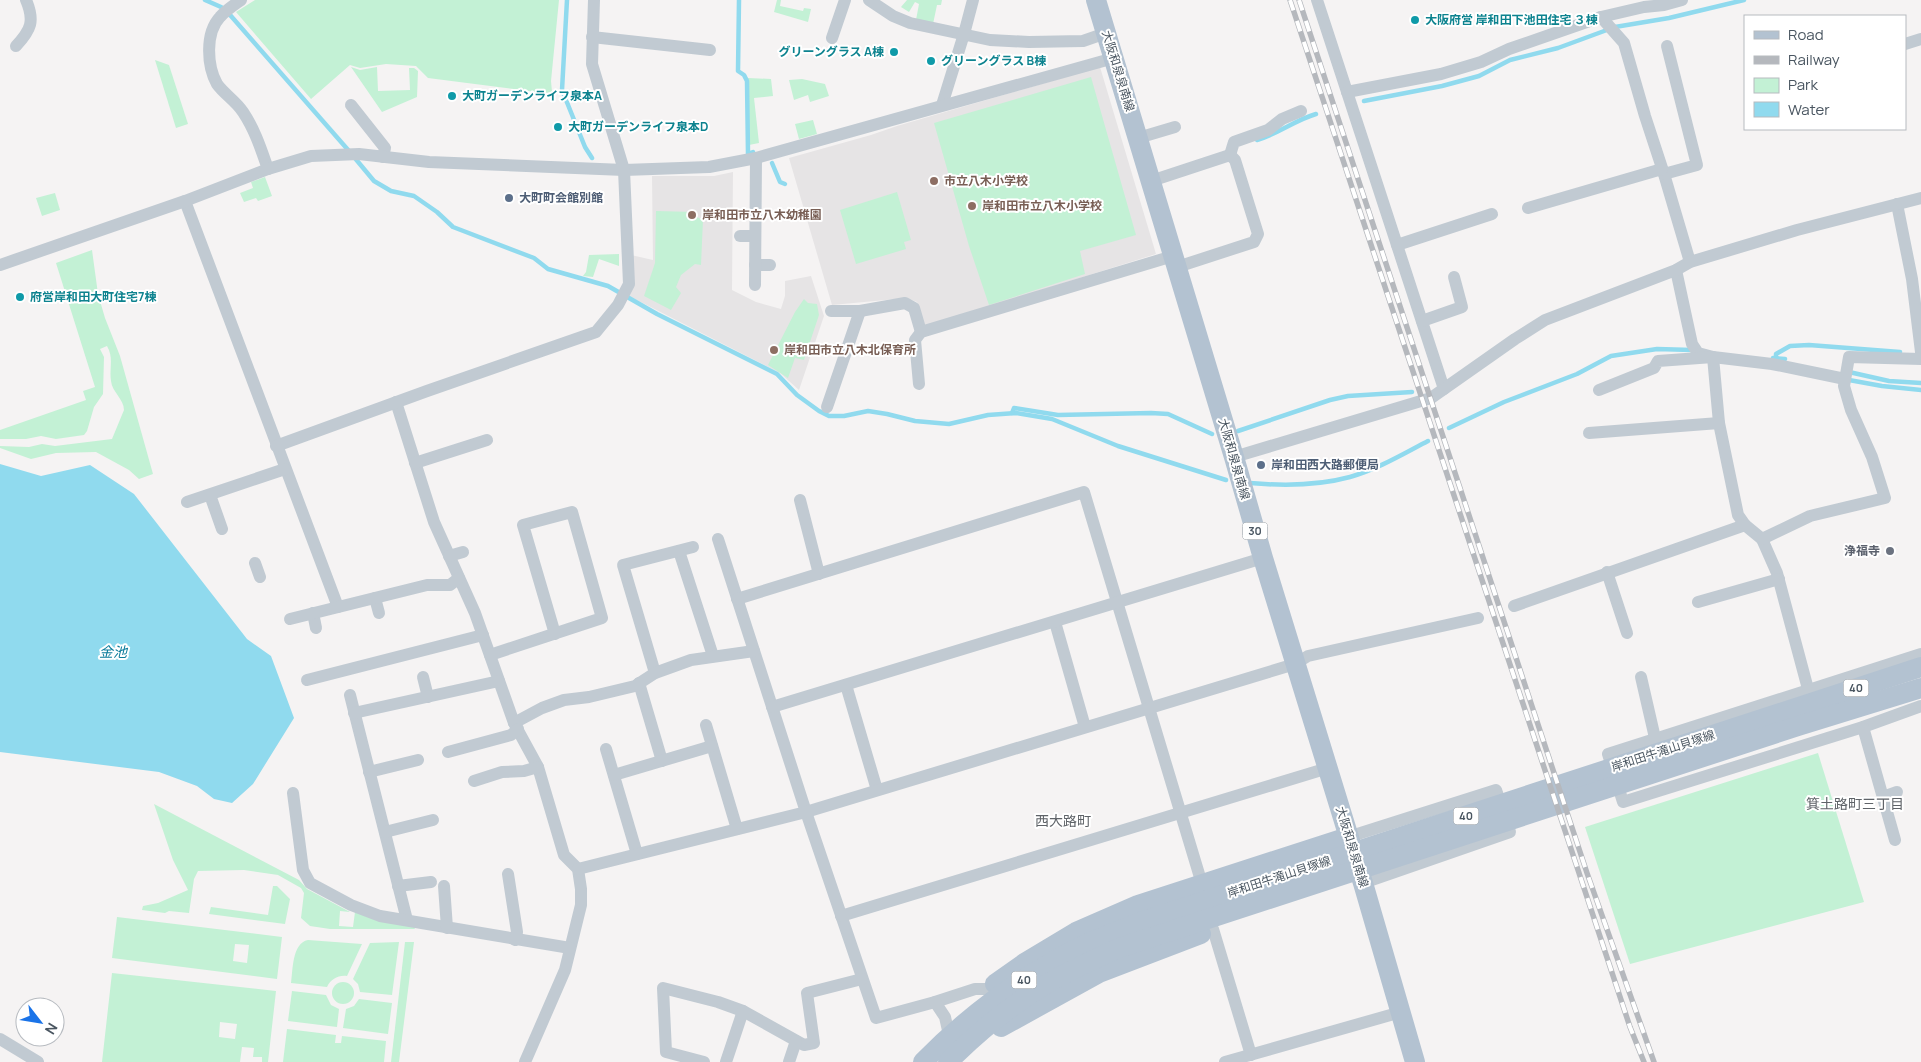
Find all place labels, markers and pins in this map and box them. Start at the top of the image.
place label: 大阪府営 岸和田下池田住宅 ３棟 [1425,11,1598,28]
marker: 大阪府営 岸和田下池田住宅 ３棟 [1409,14,1421,26]
place label: グリーングラス A棟 [778,43,884,60]
marker: グリーングラス A棟 [888,46,900,58]
place label: グリーングラス B棟 [941,52,1046,69]
marker: グリーングラス B棟 [925,55,937,67]
place label: 大町ガーデンライフ泉本A [462,87,602,104]
marker: 大町ガーデンライフ泉本A [446,90,458,102]
place label: 大町ガーデンライフ泉本D [568,118,708,135]
marker: 大町ガーデンライフ泉本D [552,121,564,133]
place label: 市立八木小学校 [944,172,1028,189]
marker: 市立八木小学校 [928,175,940,187]
place label: 大町町会館別館 [519,189,603,206]
marker: 大町町会館別館 [503,192,515,204]
place label: 岸和田市立八木小学校 [982,197,1102,214]
marker: 岸和田市立八木小学校 [966,200,978,212]
place label: 岸和田市立八木幼稚園 [702,206,822,223]
marker: 岸和田市立八木幼稚園 [686,209,698,221]
place label: 府営岸和田大町住宅7棟 [30,288,156,305]
marker: 府営岸和田大町住宅7棟 [14,291,26,303]
place label: 岸和田市立八木北保育所 [784,341,916,358]
marker: 岸和田市立八木北保育所 [768,344,780,356]
place label: 岸和田西大路郵便局 [1271,456,1379,473]
marker: 岸和田西大路郵便局 [1255,459,1267,471]
place label: 浄福寺 [1844,542,1880,559]
marker: 浄福寺 [1884,545,1896,557]

